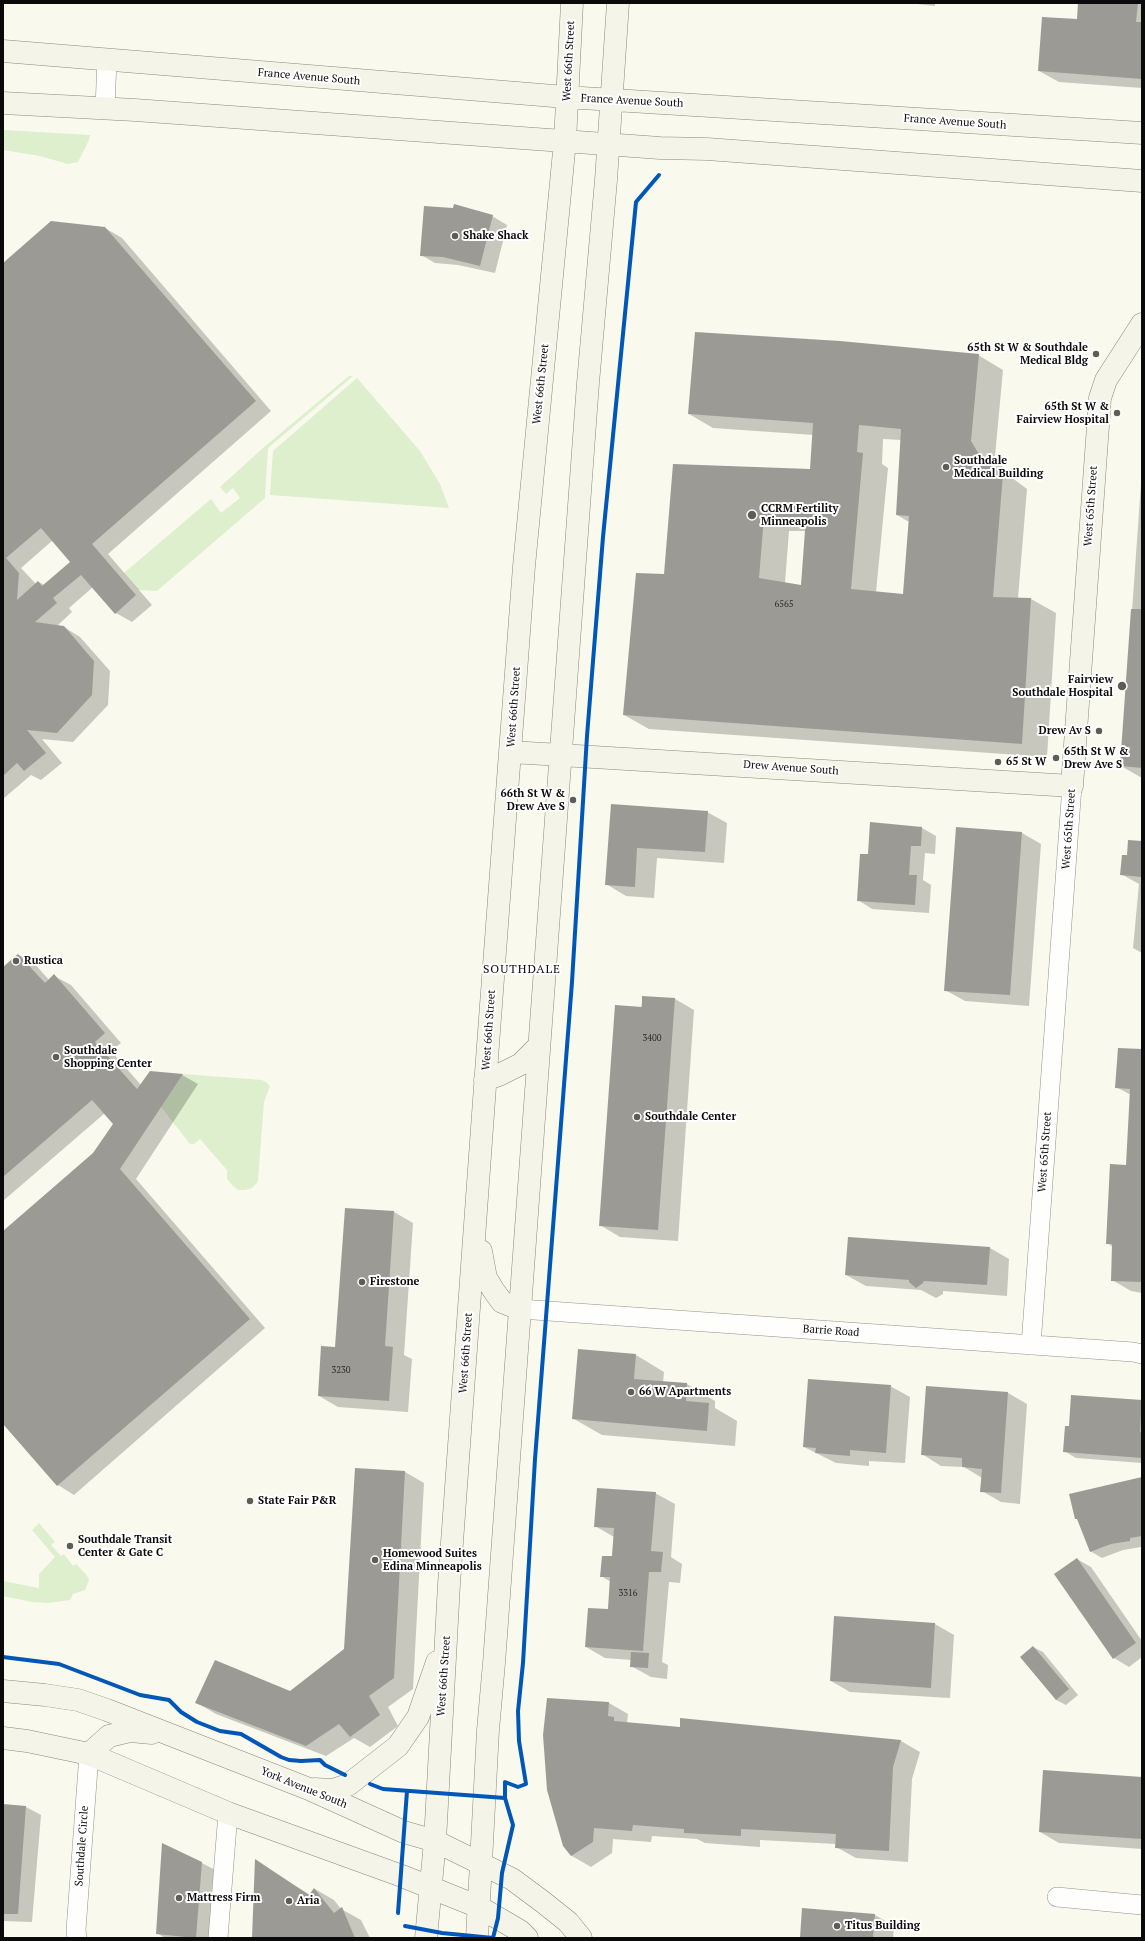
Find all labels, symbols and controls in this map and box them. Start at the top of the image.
street label: West 66th Street [560,20,578,102]
street label: France Avenue South [257,66,361,88]
street label: France Avenue South [580,92,684,110]
street label: France Avenue South [903,112,1007,132]
place label: Shake Shack [463,229,528,243]
marker: Shake Shack [450,231,460,241]
place label: 65th St W & Southdale Medical Bldg [967,341,1088,367]
street label: West 66th Street [530,343,552,425]
marker: 65th St W & Southdale Medical Bldg [1091,349,1101,359]
place label: 65th St W & Fairview Hospital [1017,400,1109,426]
marker: 65th St W & Fairview Hospital [1112,408,1122,418]
place label: Southdale Medical Building [954,454,1043,480]
marker: Southdale Medical Building [941,462,951,472]
street label: West 65th Street [1082,465,1100,547]
place label: CCRM Fertility Minneapolis [761,502,838,528]
marker: CCRM Fertility Minneapolis [746,509,758,521]
house number: 6565 [774,599,794,609]
street label: West 66th Street [505,666,523,748]
place label: Fairview Southdale Hospital [1012,673,1113,699]
marker: Fairview Southdale Hospital [1116,680,1128,692]
place label: Drew Av S [1039,724,1091,738]
marker: Drew Av S [1094,726,1104,736]
place label: 65th St W & Drew Ave S [1064,745,1129,771]
marker: 65th St W & Drew Ave S [1051,753,1061,763]
place label: 65 St W [1006,755,1046,769]
marker: 65 St W [993,757,1003,767]
street label: Drew Avenue South [743,758,839,778]
place label: 66th St W & Drew Ave S [500,787,565,813]
street label: West 65th Street [1060,788,1078,870]
marker: 66th St W & Drew Ave S [568,795,578,805]
place label: Rustica [24,954,63,968]
marker: Rustica [11,956,21,966]
district label: SOUTHDALE [483,963,561,977]
street label: West 66th Street [480,989,498,1071]
house number: 3400 [642,1033,662,1043]
place label: Southdale Shopping Center [64,1044,152,1070]
marker: Southdale Shopping Center [51,1052,61,1062]
place label: Southdale Center [645,1110,736,1124]
street label: West 65th Street [1036,1111,1054,1193]
marker: Southdale Center [632,1112,642,1122]
place label: Firestone [370,1275,420,1289]
marker: Firestone [357,1277,367,1287]
street label: West 66th Street [457,1312,475,1394]
street label: Barrie Road [802,1322,860,1340]
house number: 3230 [331,1365,351,1375]
place label: 66 W Apartments [639,1385,731,1399]
marker: 66 W Apartments [626,1387,636,1397]
place label: State Fair P&R [258,1494,336,1508]
marker: State Fair P&R [245,1496,255,1506]
place label: Southdale Transit Center & Gate C [78,1533,172,1559]
marker: Southdale Transit Center & Gate C [65,1541,75,1551]
place label: Homewood Suites Edina Minneapolis [383,1547,482,1573]
marker: Homewood Suites Edina Minneapolis [370,1555,380,1565]
house number: 3316 [618,1588,638,1598]
street label: West 66th Street [435,1635,453,1717]
street label: York Avenue South [259,1765,349,1811]
street label: Southdale Circle [73,1805,91,1887]
place label: Mattress Firm [187,1891,260,1905]
marker: Mattress Firm [174,1893,184,1903]
place label: Aria [297,1894,320,1908]
marker: Aria [284,1896,294,1906]
place label: Titus Building [845,1919,920,1933]
marker: Titus Building [832,1921,842,1931]

